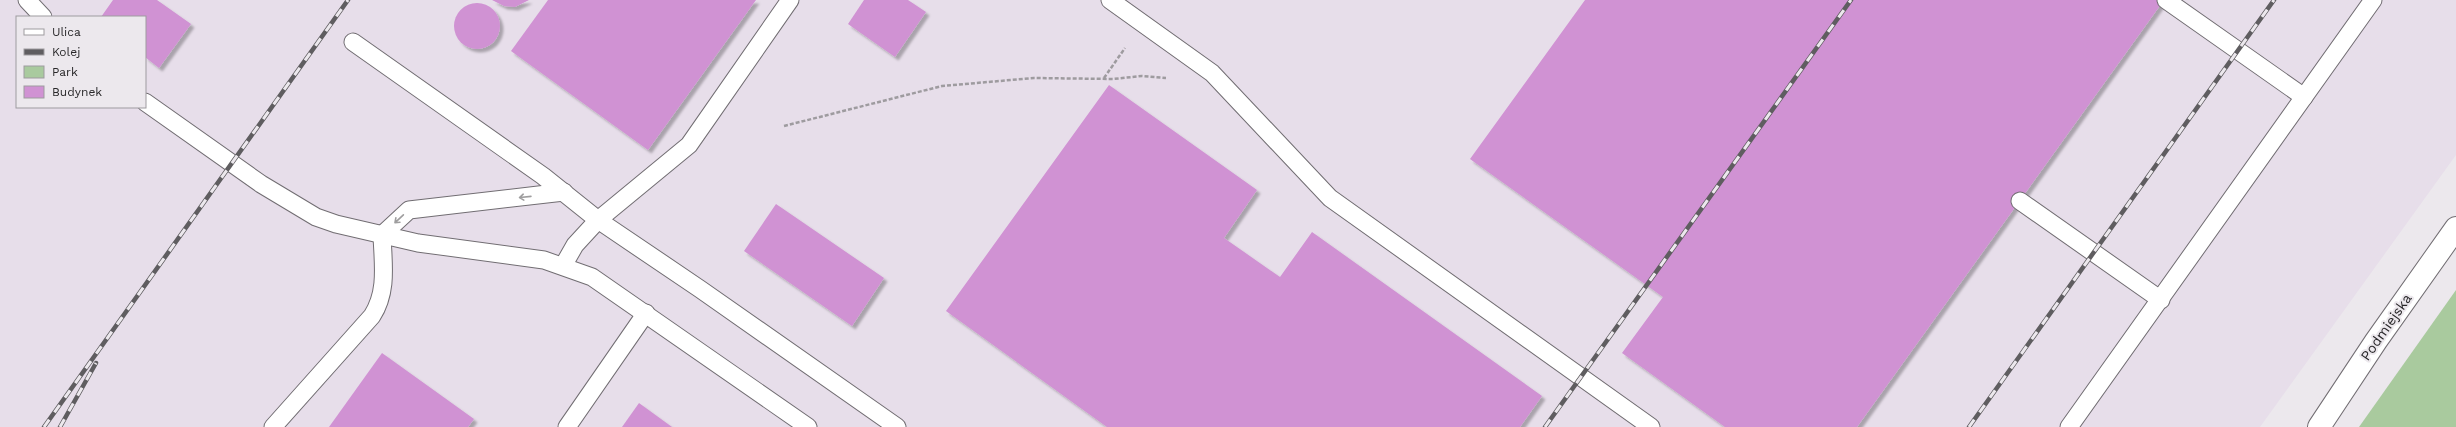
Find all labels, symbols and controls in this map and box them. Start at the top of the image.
legend [16,16,146,108]
text: Ulica [52,25,81,39]
text: Kolej [52,45,80,59]
text: Park [52,65,78,79]
text: Budynek [52,85,102,99]
one-way arrow [519,193,532,201]
one-way arrow [394,214,404,224]
street label: Podmiejska [2357,291,2415,363]

